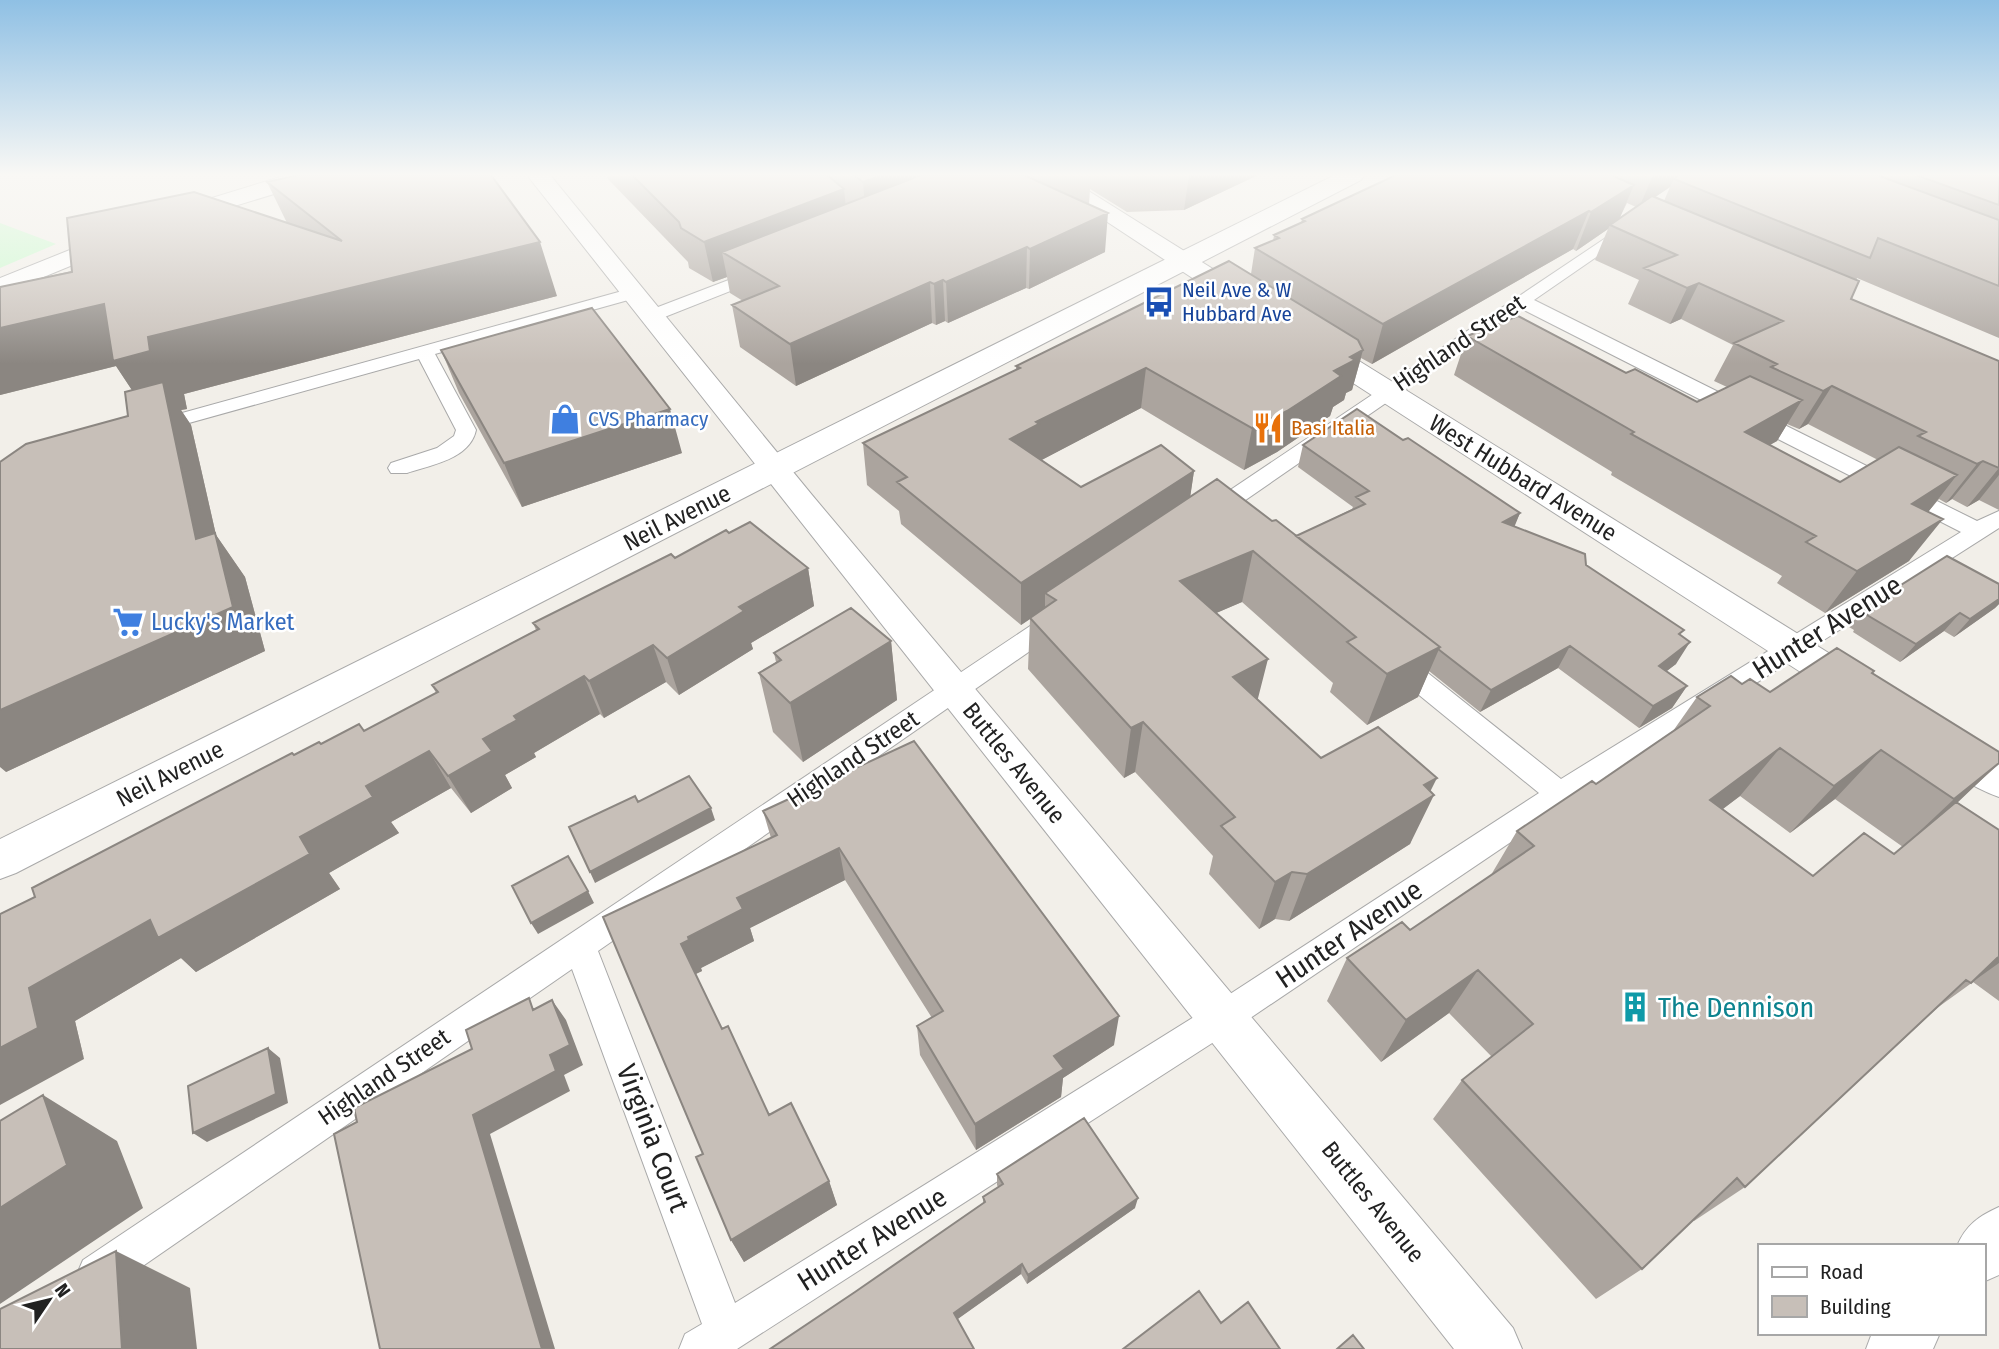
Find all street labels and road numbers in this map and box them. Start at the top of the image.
street label: Highland Street [1388,289,1530,397]
street label: West Hubbard Avenue [1424,409,1622,547]
street label: Neil Avenue [619,479,735,557]
street label: Hunter Avenue [1746,568,1908,686]
street label: Buttles Avenue [957,697,1071,829]
street label: Highland Street [782,705,924,813]
street label: Neil Avenue [112,735,228,813]
street label: Hunter Avenue [1270,873,1428,995]
street label: Highland Street [313,1023,455,1131]
street label: Virginia Court [610,1060,696,1217]
street label: Buttles Avenue [1316,1136,1430,1268]
street label: Hunter Avenue [791,1180,953,1298]

